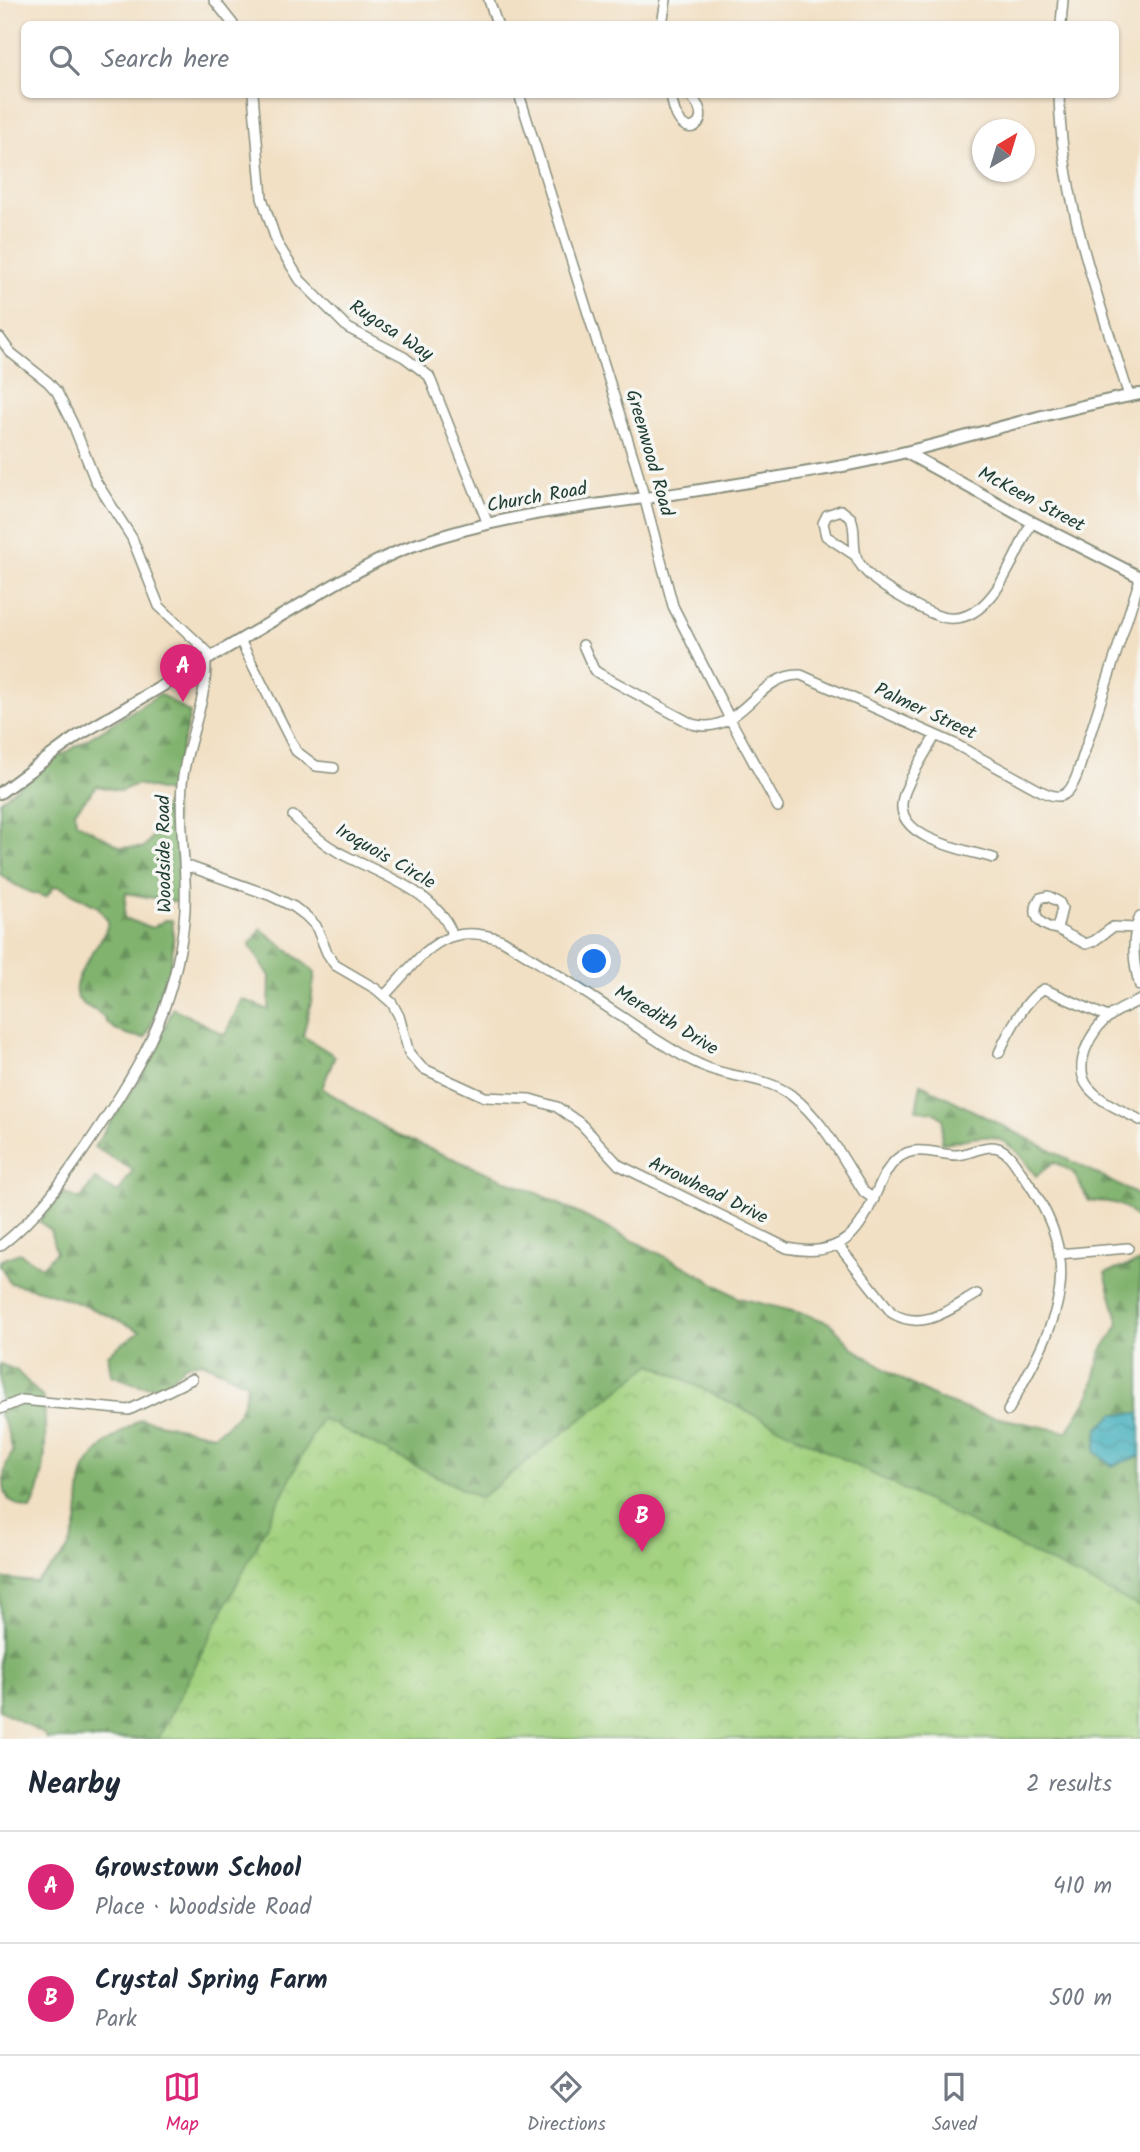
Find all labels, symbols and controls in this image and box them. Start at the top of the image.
search box [21,21,1119,98]
text: Search here [101,39,229,81]
icon: search [45,41,83,79]
north arrow [972,119,1035,182]
street label: Rugosa Way [343,293,440,370]
street label: Greenwood Road [617,386,682,520]
street label: McKeen Street [972,459,1091,541]
street label: Church Road [484,474,590,522]
pin: A [160,644,206,702]
street label: Palmer Street [869,675,982,749]
street label: Woodside Road [149,794,181,913]
street label: Iroquois Circle [329,816,441,898]
your location [577,944,611,978]
street label: Meredith Drive [608,978,724,1064]
street label: Arrowhead Drive [643,1149,773,1233]
pin: B [619,1494,665,1552]
text: Nearby [28,1761,120,1809]
text: 2 results [1026,1767,1112,1803]
text: Growstown School [95,1848,301,1890]
text: A [44,1869,58,1905]
text: 410 m [1053,1869,1112,1905]
text: Place · Woodside Road [95,1890,311,1926]
text: Crystal Spring Farm [95,1960,328,2002]
text: B [44,1981,58,2017]
text: 500 m [1049,1981,1112,2017]
text: Park [95,2002,137,2038]
tab: Map [163,2068,201,2140]
tab: Directions [527,2068,606,2140]
tab: Saved [932,2068,977,2140]

